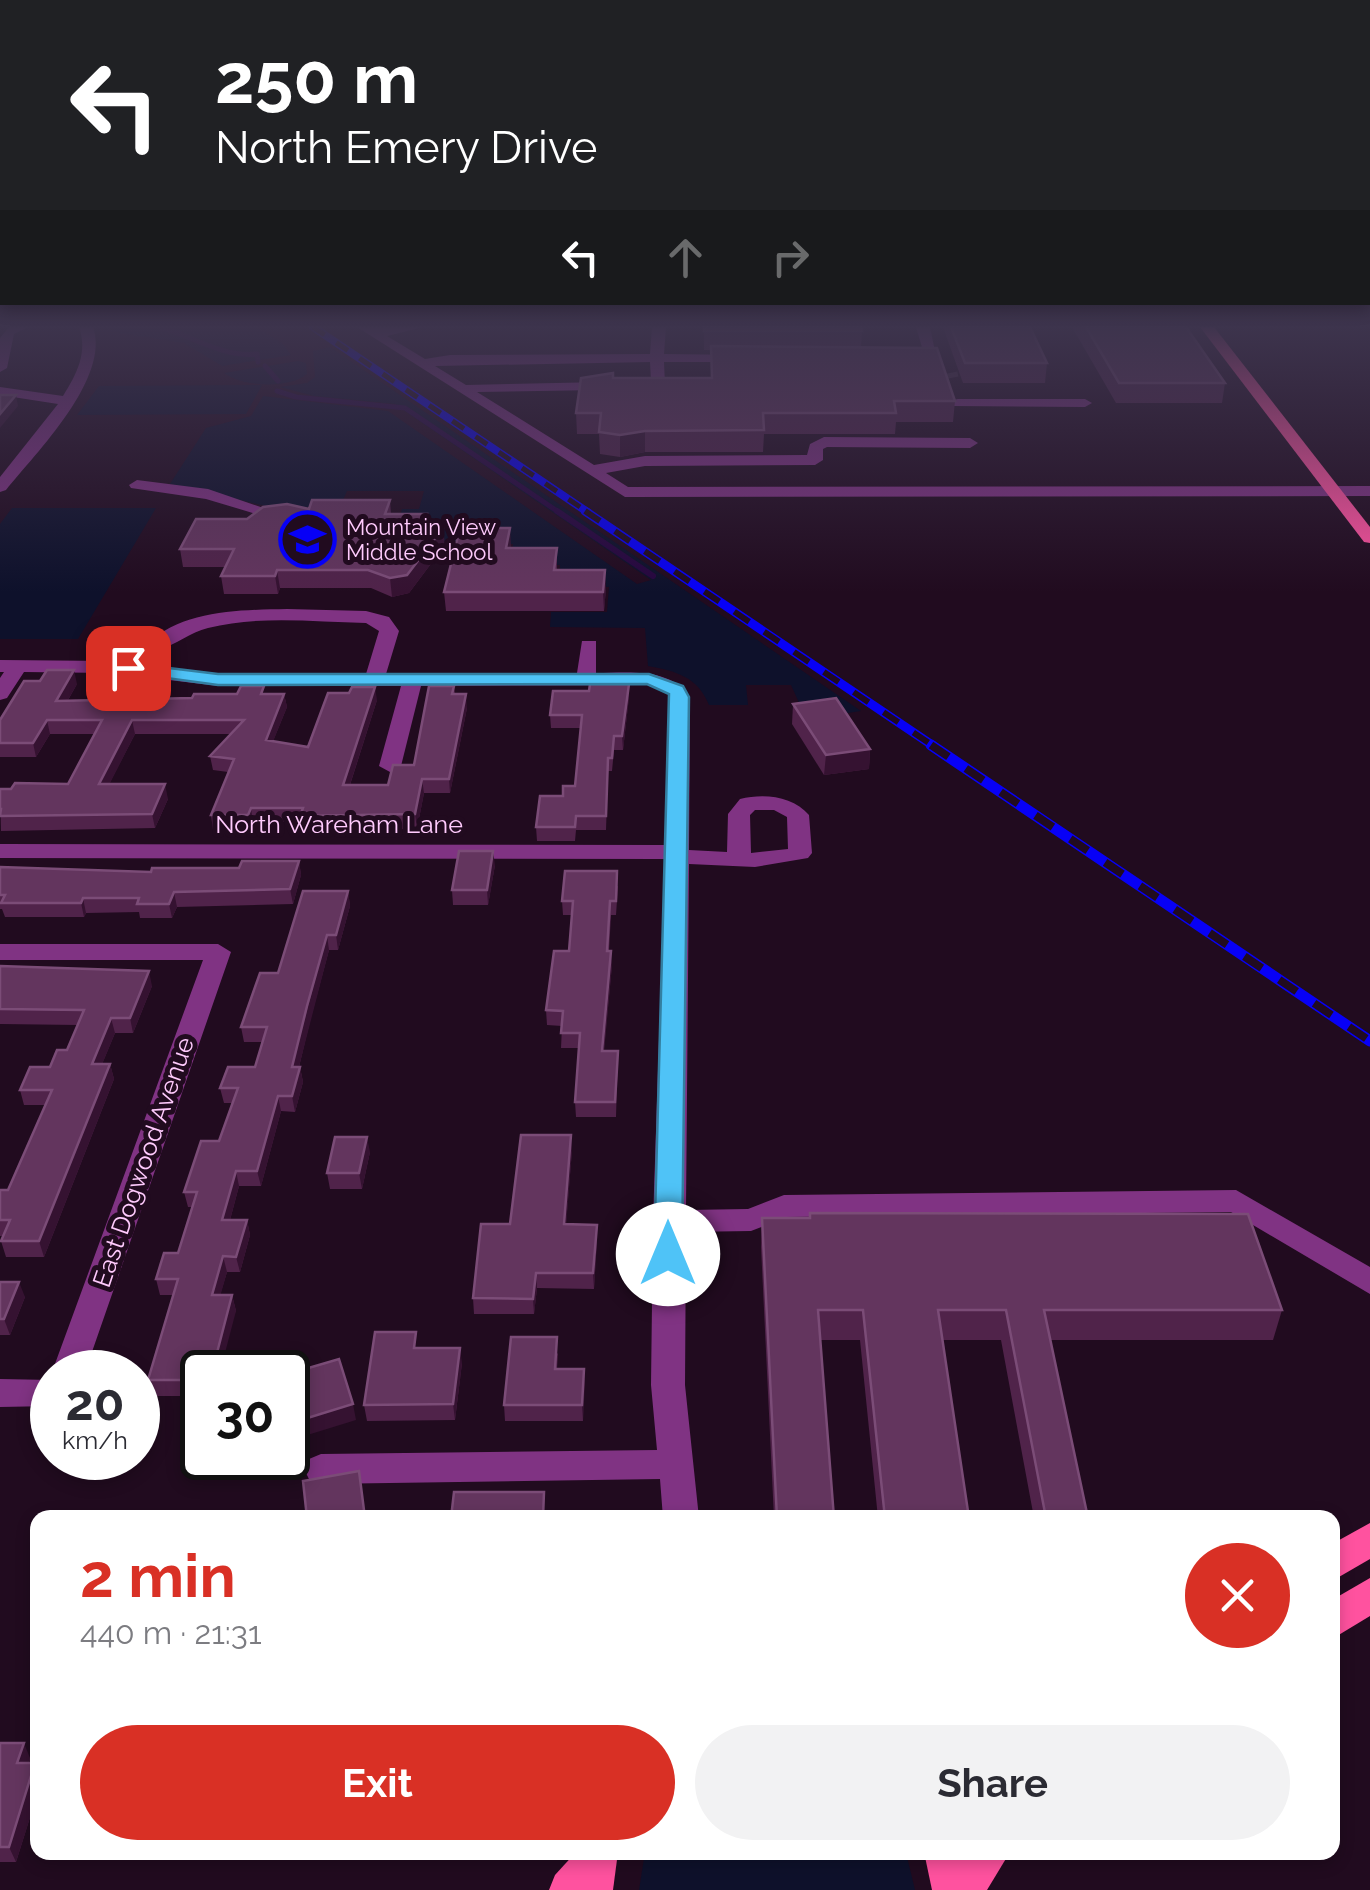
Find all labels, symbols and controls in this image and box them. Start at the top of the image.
text: 250 m [215,37,418,119]
icon: left [50,40,180,170]
text: North Emery Drive [215,121,597,174]
icon: left [553,230,608,285]
icon: ahead [658,230,713,285]
icon: right [763,230,818,285]
school or university icon: Mountain View Middle School [277,510,337,570]
place label: Mountain View Middle School [346,514,496,565]
pin [86,626,171,711]
icon: arrive [101,641,156,696]
street label: North Wareham Lane [215,809,463,839]
street label: East Dogwood Avenue [86,1033,200,1291]
position arrow [616,1202,720,1306]
speed limit sign: 30 [180,1350,310,1480]
text: 20 [66,1373,124,1432]
text: km/h [62,1425,128,1455]
text: 2 min [80,1541,236,1611]
button: close [1185,1543,1290,1648]
text: 440 m · 21:31 [80,1614,262,1651]
button: Exit [80,1725,675,1840]
button: Share [695,1725,1290,1840]

